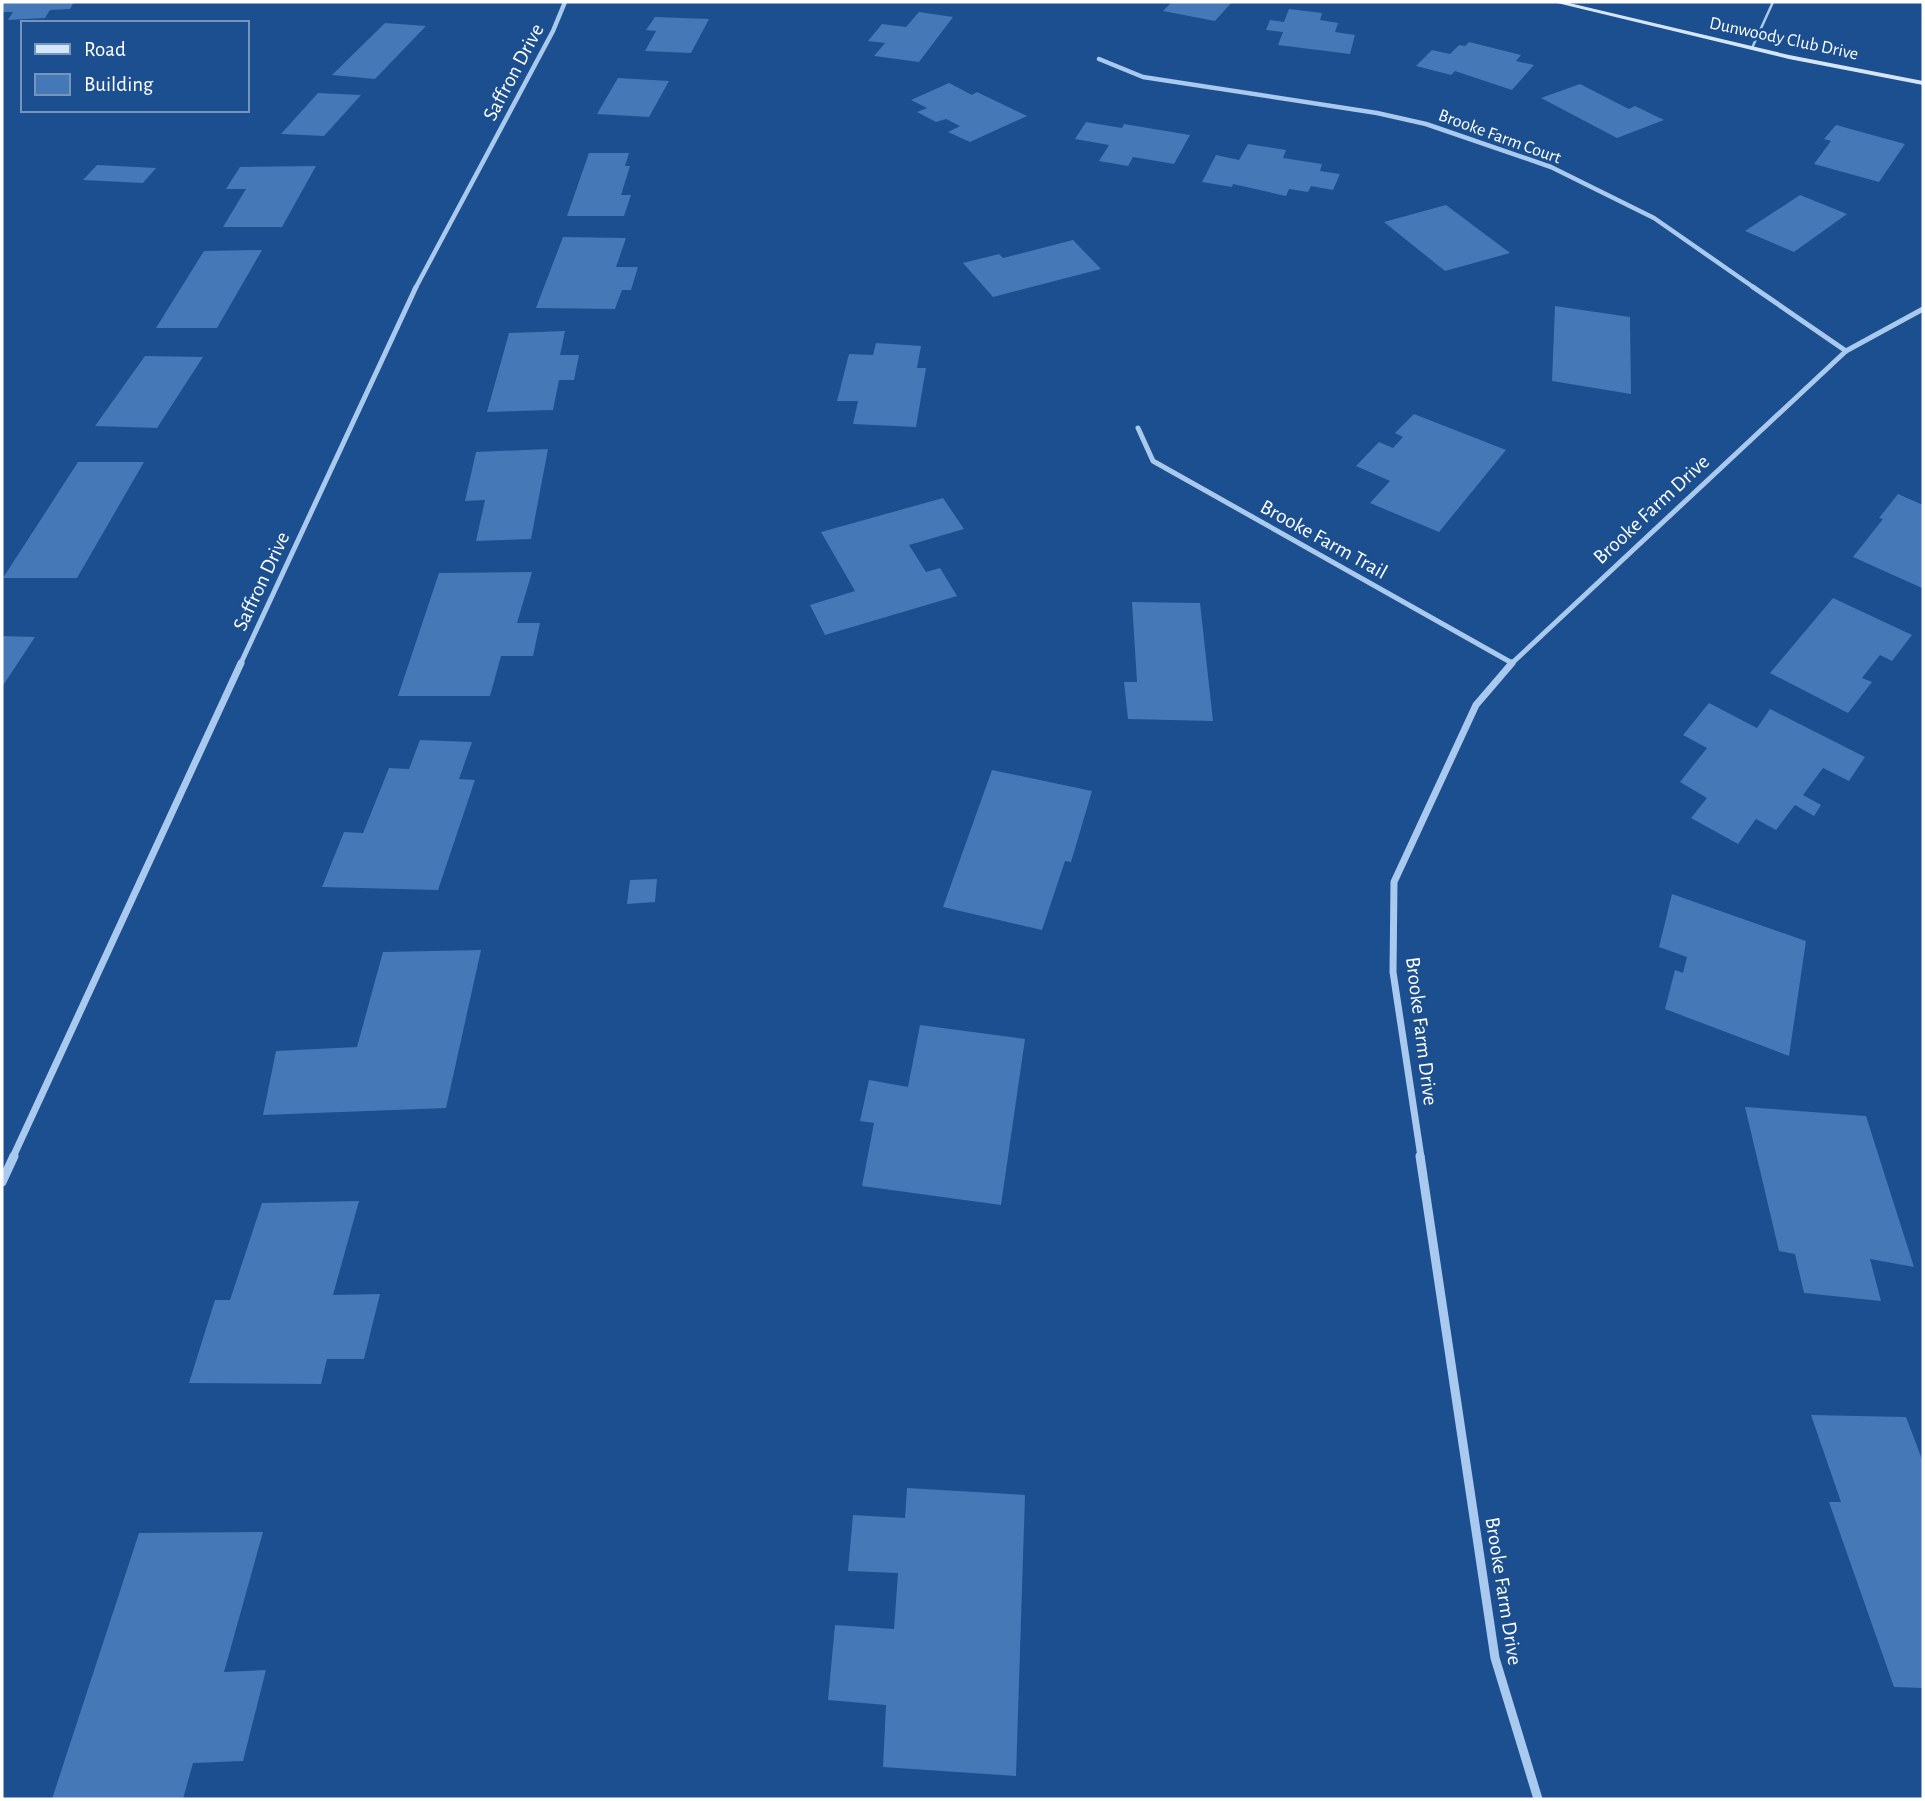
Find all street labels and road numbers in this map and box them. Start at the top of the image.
street label: Dunwoody Club Drive [1708,14,1860,64]
street label: Saffron Drive [479,20,548,124]
street label: Brooke Farm Court [1436,106,1564,168]
street label: Brooke Farm Drive [1589,451,1713,568]
street label: Brooke Farm Trail [1257,496,1391,583]
street label: Saffron Drive [229,528,293,634]
street label: Brooke Farm Drive [1402,956,1441,1107]
street label: Brooke Farm Drive [1481,1516,1526,1667]

